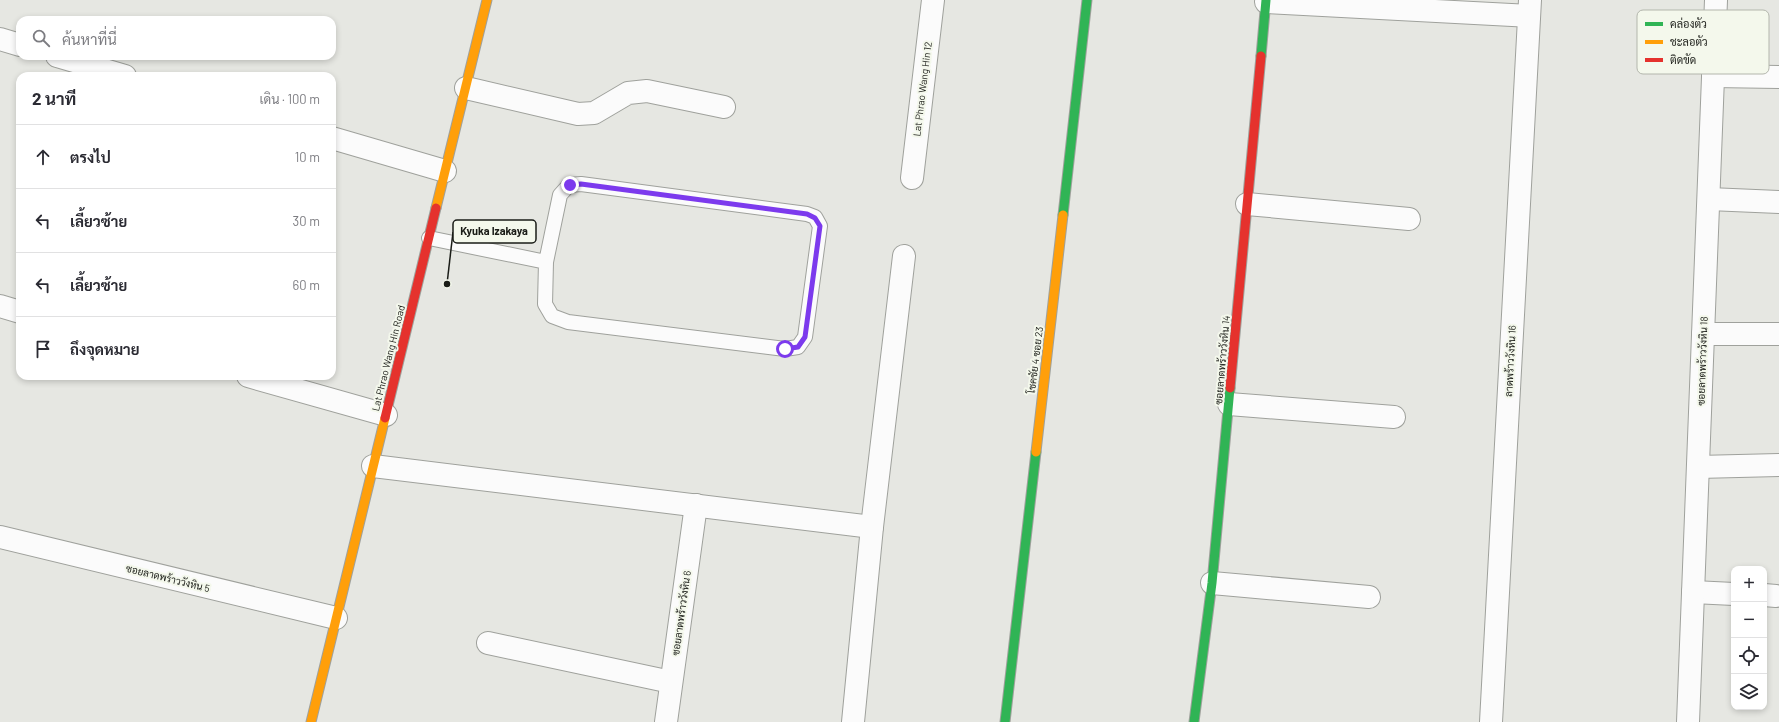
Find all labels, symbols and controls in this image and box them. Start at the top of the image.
legend [1637,10,1769,74]
search box [16,16,336,60]
text: คล่องตัว [1670,17,1707,30]
icon: search [30,27,52,49]
text: ค้นหาที่นี่ [62,30,117,48]
text: ชะลอตัว [1670,35,1708,48]
street label: Lat Phrao Wang Hin 12 [910,41,934,137]
text: ติดขัด [1670,53,1696,66]
text: 2 นาที [32,88,76,108]
text: เดิน · 100 m [259,91,320,107]
icon: ahead [32,146,54,168]
text: ตรงไป [70,148,111,166]
text: 10 m [295,149,320,165]
route end [561,176,579,194]
icon: left [32,210,54,232]
text: เลี้ยวซ้าย [70,212,127,230]
text: 30 m [293,213,320,229]
callout: Kyuka Izakaya [453,220,536,243]
text: Kyuka Izakaya [460,224,528,237]
icon: left [32,274,54,296]
text: เลี้ยวซ้าย [70,276,127,294]
text: 60 m [293,277,320,293]
street label: Lat Phrao Wang Hin Road [369,304,407,412]
street label: ซอยลาดพร้าววังหิน 14 [1212,315,1232,405]
street label: ซอยลาดพร้าววังหิน 18 [1694,316,1710,406]
street label: ลาดพร้าววังหิน 16 [1502,325,1518,397]
street label: โชคชัย 4 ซอย 23 [1025,326,1045,395]
icon: arrive [32,338,54,360]
text: ถึงจุดหมาย [70,340,140,358]
route start [776,340,794,358]
street label: ซอยลาดพร้าววังหิน 5 [125,562,211,594]
map controls [1731,566,1767,710]
button: + [1731,566,1767,602]
street label: ซอยลาดพร้าววังหิน 6 [669,570,693,656]
button: − [1731,602,1767,638]
button: locate [1731,638,1767,674]
button: layers [1731,674,1767,710]

